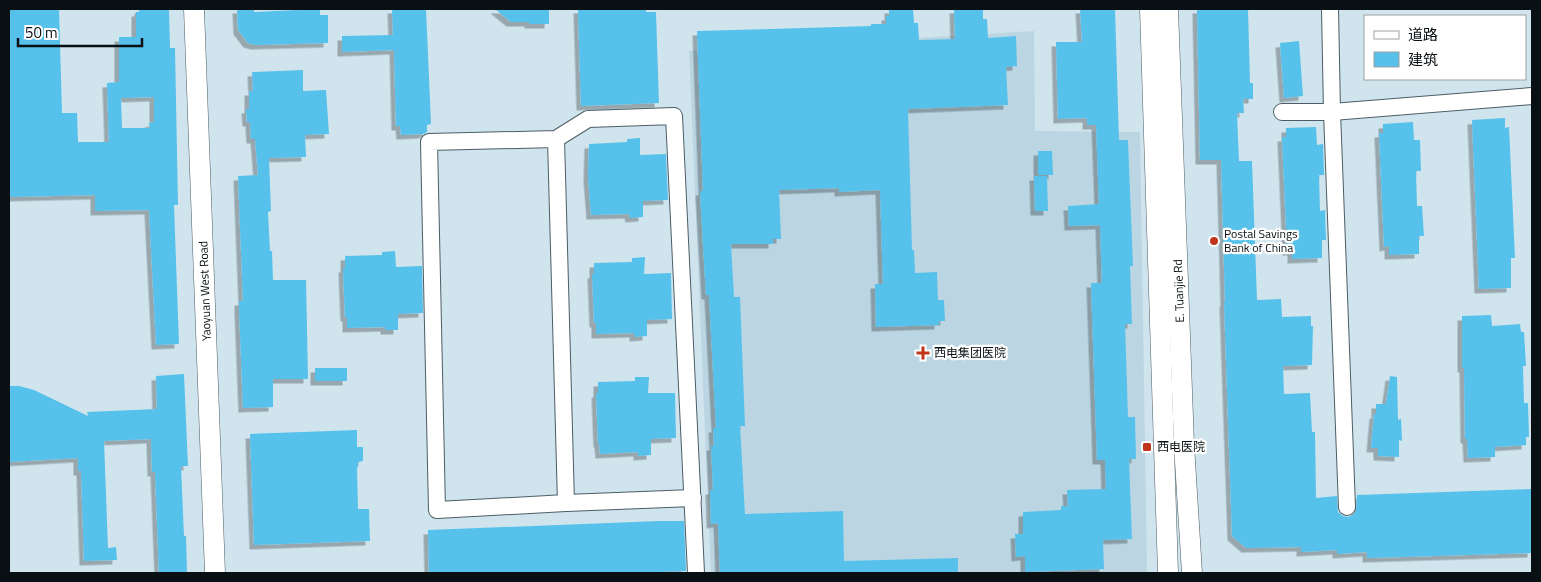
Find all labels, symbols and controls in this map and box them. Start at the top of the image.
scale bar [18,15,141,47]
legend [1364,15,1526,80]
text: 50 m [25,21,58,44]
text: 道路 [1408,23,1438,46]
text: 建筑 [1408,48,1438,71]
place label: Postal Savings Bank of China [1224,224,1298,257]
marker: Postal Savings Bank of China [1208,235,1220,247]
street label: Yaoyuan West Road [193,241,216,341]
street label: E. Tuanjie Rd [1168,259,1189,323]
place label: 西电集团医院 [934,343,1006,362]
marker: 西电集团医院 [916,346,930,360]
place label: 西电医院 [1157,437,1205,456]
marker: 西电医院 [1141,441,1153,453]

